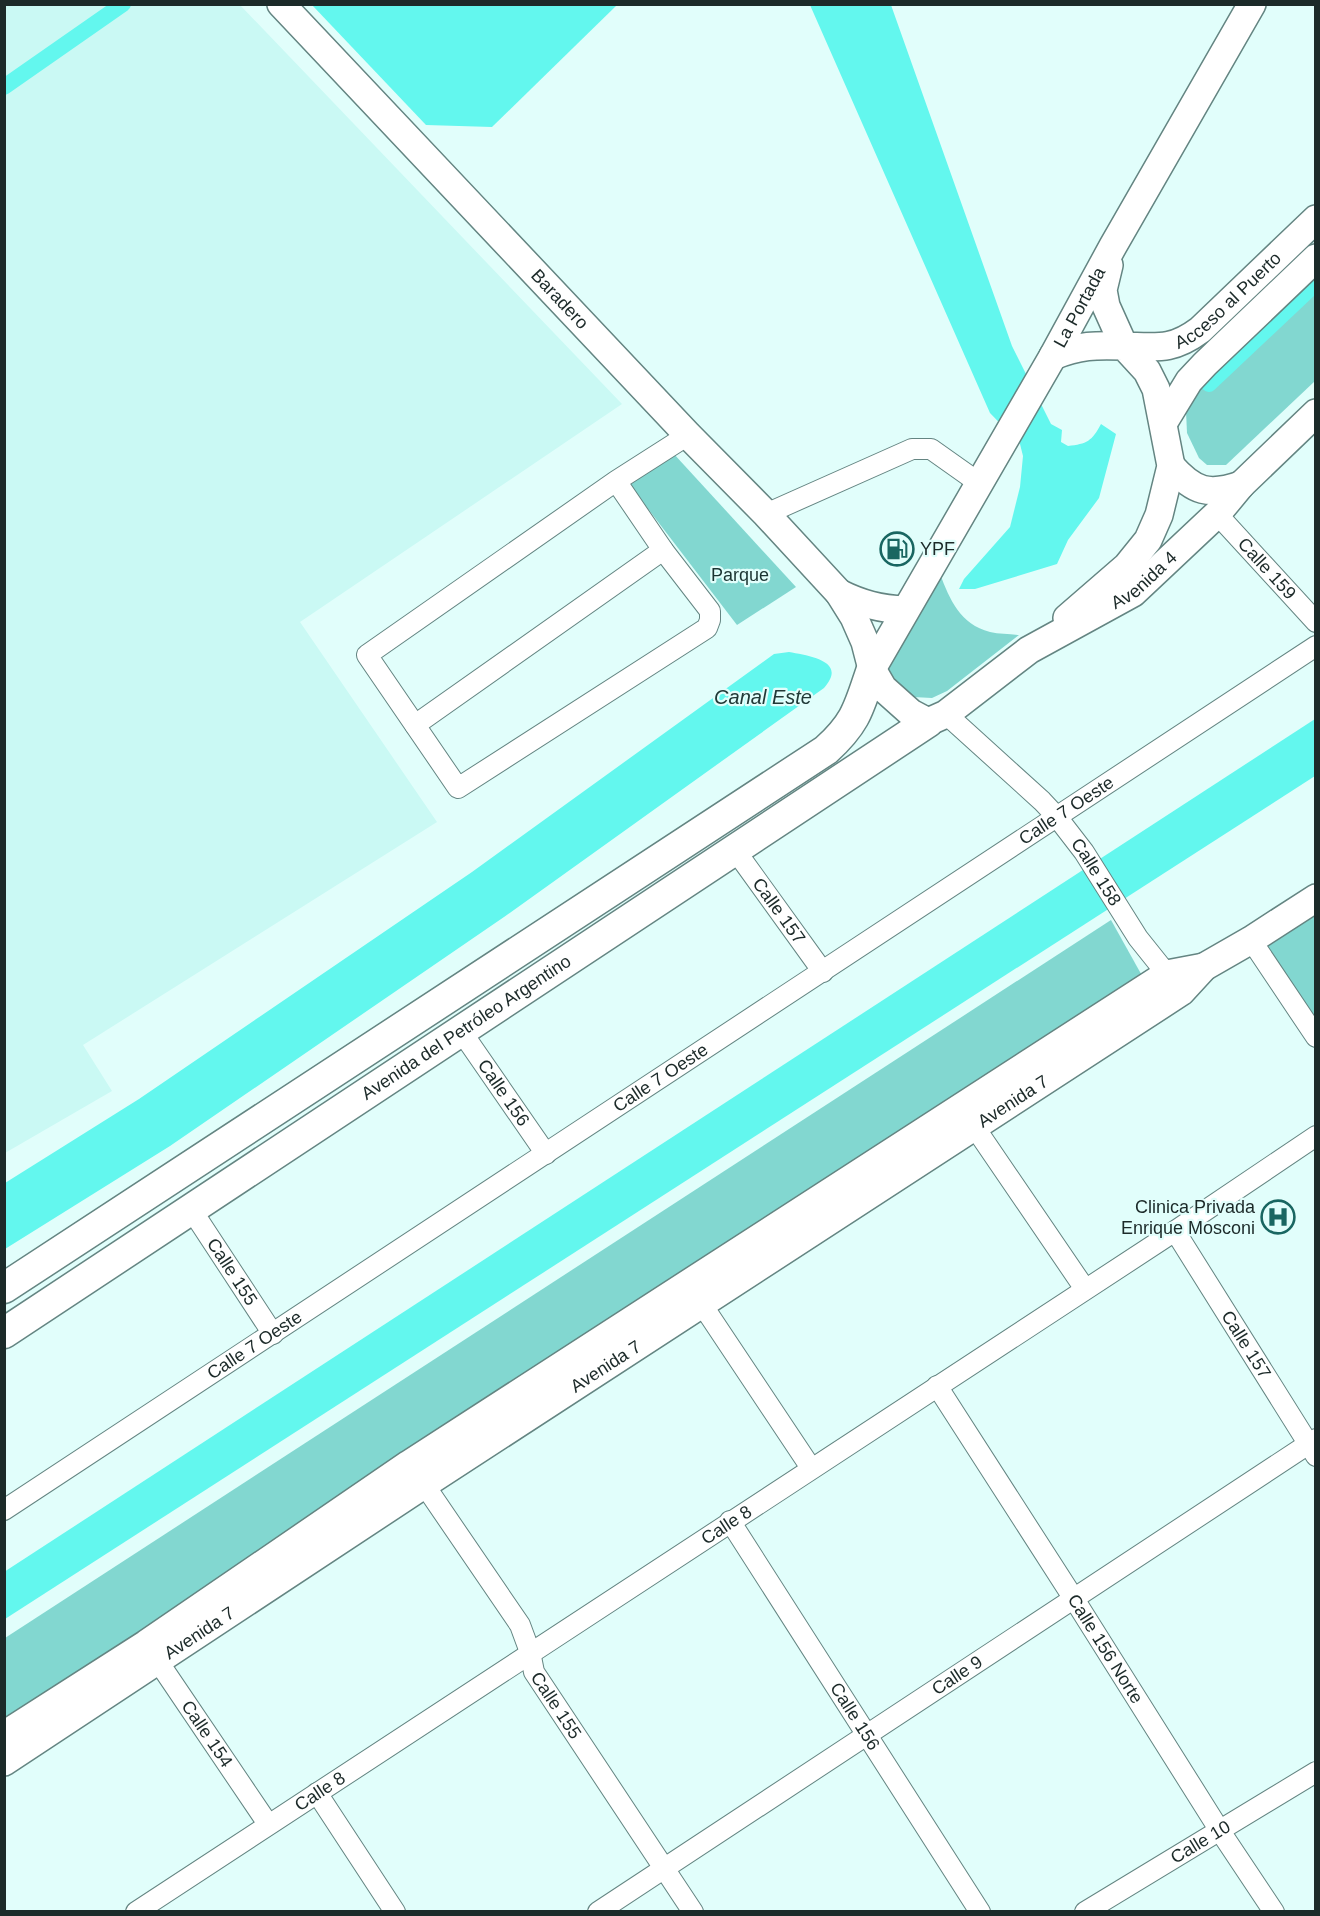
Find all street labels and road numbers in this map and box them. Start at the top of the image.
street label: Acceso al Puerto [1172,248,1285,353]
street label: La Portada [1050,263,1110,351]
street label: Baradero [527,265,592,333]
street label: Calle 159 [1234,534,1300,603]
street label: Avenida 4 [1107,547,1181,613]
street label: Calle 7 Oeste [1015,772,1117,849]
street label: Calle 158 [1067,834,1125,909]
street label: Calle 157 [749,874,809,948]
street label: Avenida del Petróleo Argentino [358,951,575,1104]
street label: Calle 7 Oeste [609,1039,712,1116]
street label: Calle 156 [474,1056,533,1130]
street label: Avenida 7 [974,1071,1052,1132]
street label: Calle 155 [203,1234,261,1309]
street label: Calle 7 Oeste [203,1307,306,1383]
street label: Calle 157 [1217,1307,1275,1382]
street label: Avenida 7 [567,1336,645,1397]
street label: Calle 8 [698,1501,755,1549]
street label: Calle 156 Norte [1063,1590,1147,1707]
street label: Avenida 7 [160,1603,238,1663]
street label: Calle 9 [928,1652,986,1699]
street label: Calle 155 [527,1668,585,1743]
street label: Calle 156 [826,1679,884,1754]
street label: Calle 154 [177,1697,237,1771]
street label: Calle 8 [291,1768,349,1815]
street label: Calle 10 [1167,1816,1234,1868]

